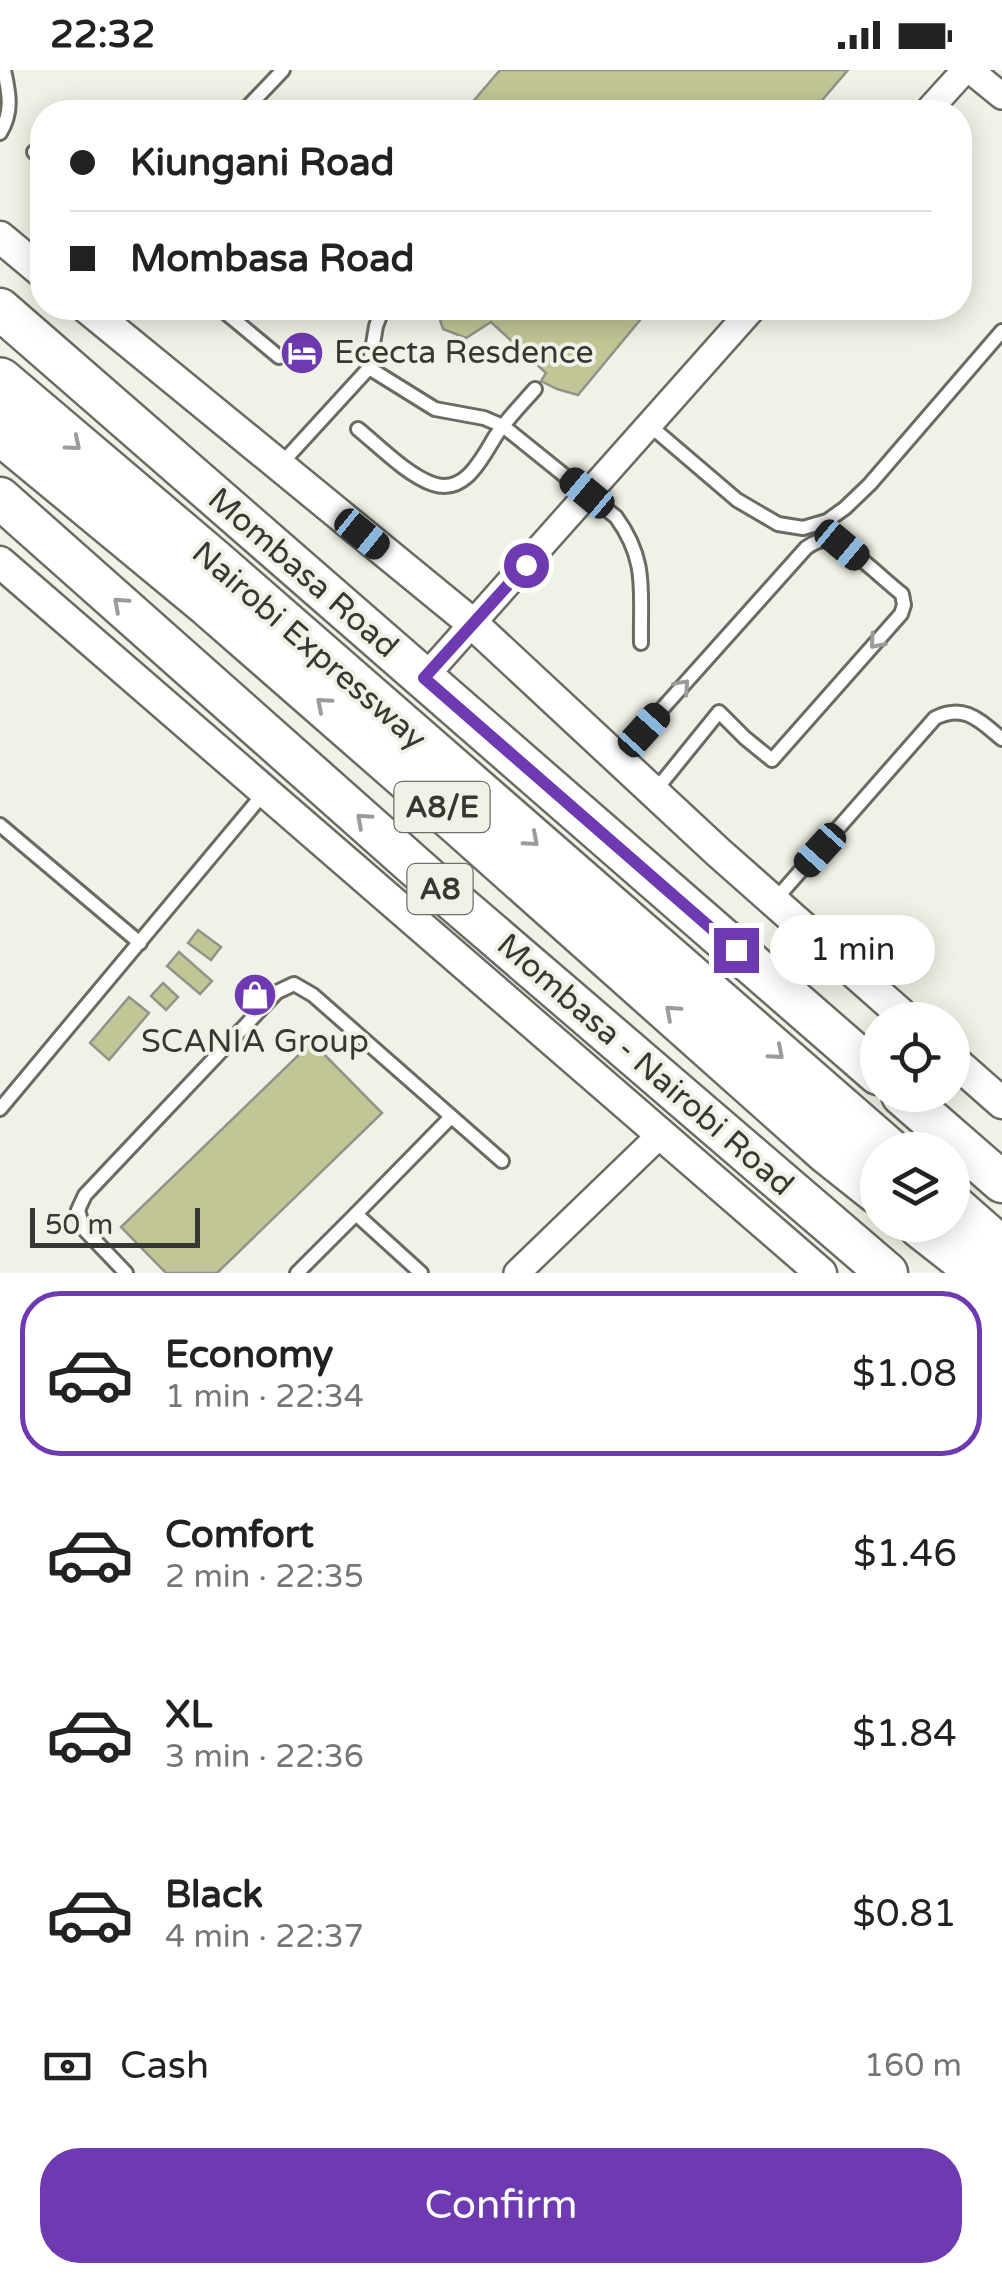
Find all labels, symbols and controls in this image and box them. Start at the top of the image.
text: 22:32 [50,12,155,58]
text: Kiungani Road [130,140,395,186]
text: Mombasa Road [130,236,414,282]
hotel icon: Ececta Resdence [279,330,325,376]
place label: Ececta Resdence [334,334,594,372]
one-way arrow [63,432,81,450]
car [554,462,620,524]
street label: Mombasa Road [200,480,406,666]
car [329,503,395,565]
car [809,514,875,576]
street label: Nairobi Expressway [184,534,434,758]
route start [504,543,549,588]
one-way arrow [113,598,132,616]
one-way arrow [869,630,887,649]
one-way arrow [671,679,689,698]
one-way arrow [316,698,335,716]
car [613,698,675,762]
road number: A8/E [394,782,490,832]
one-way arrow [356,814,375,832]
car [789,818,851,882]
one-way arrow [520,828,539,846]
road number: A8 [408,864,472,914]
callout: 1 min [771,915,936,985]
street label: Mombasa - Nairobi Road [489,926,801,1204]
route end [714,928,759,973]
text: 1 min [810,931,895,969]
shop icon: SCANIA Group [232,972,278,1018]
map controls [860,1002,970,1242]
button: locate [860,1002,970,1112]
one-way arrow [665,1006,684,1024]
place label: SCANIA Group [141,1023,369,1061]
one-way arrow [765,1042,783,1060]
button: layers [860,1132,970,1242]
scale bar [30,1203,200,1248]
text: 50 m [45,1208,113,1242]
icon: car [45,1329,135,1419]
text: Economy [165,1332,333,1378]
text: $1.08 [852,1351,957,1397]
text: 1 min · 22:34 [165,1378,364,1416]
icon: car [45,1509,135,1599]
text: Comfort [165,1512,314,1558]
text: $1.46 [853,1531,957,1577]
text: 2 min · 22:35 [165,1558,364,1596]
icon: car [45,1689,135,1779]
text: XL [165,1692,212,1738]
text: $1.84 [852,1711,957,1757]
text: 3 min · 22:36 [165,1738,364,1776]
icon: car [45,1869,135,1959]
text: Black [165,1872,263,1918]
text: $0.81 [852,1891,957,1937]
text: 4 min · 22:37 [165,1918,364,1956]
icon: cash [40,2039,95,2094]
text: Cash [120,2043,209,2089]
text: 160 m [864,2047,962,2085]
button: Confirm [40,2148,962,2263]

